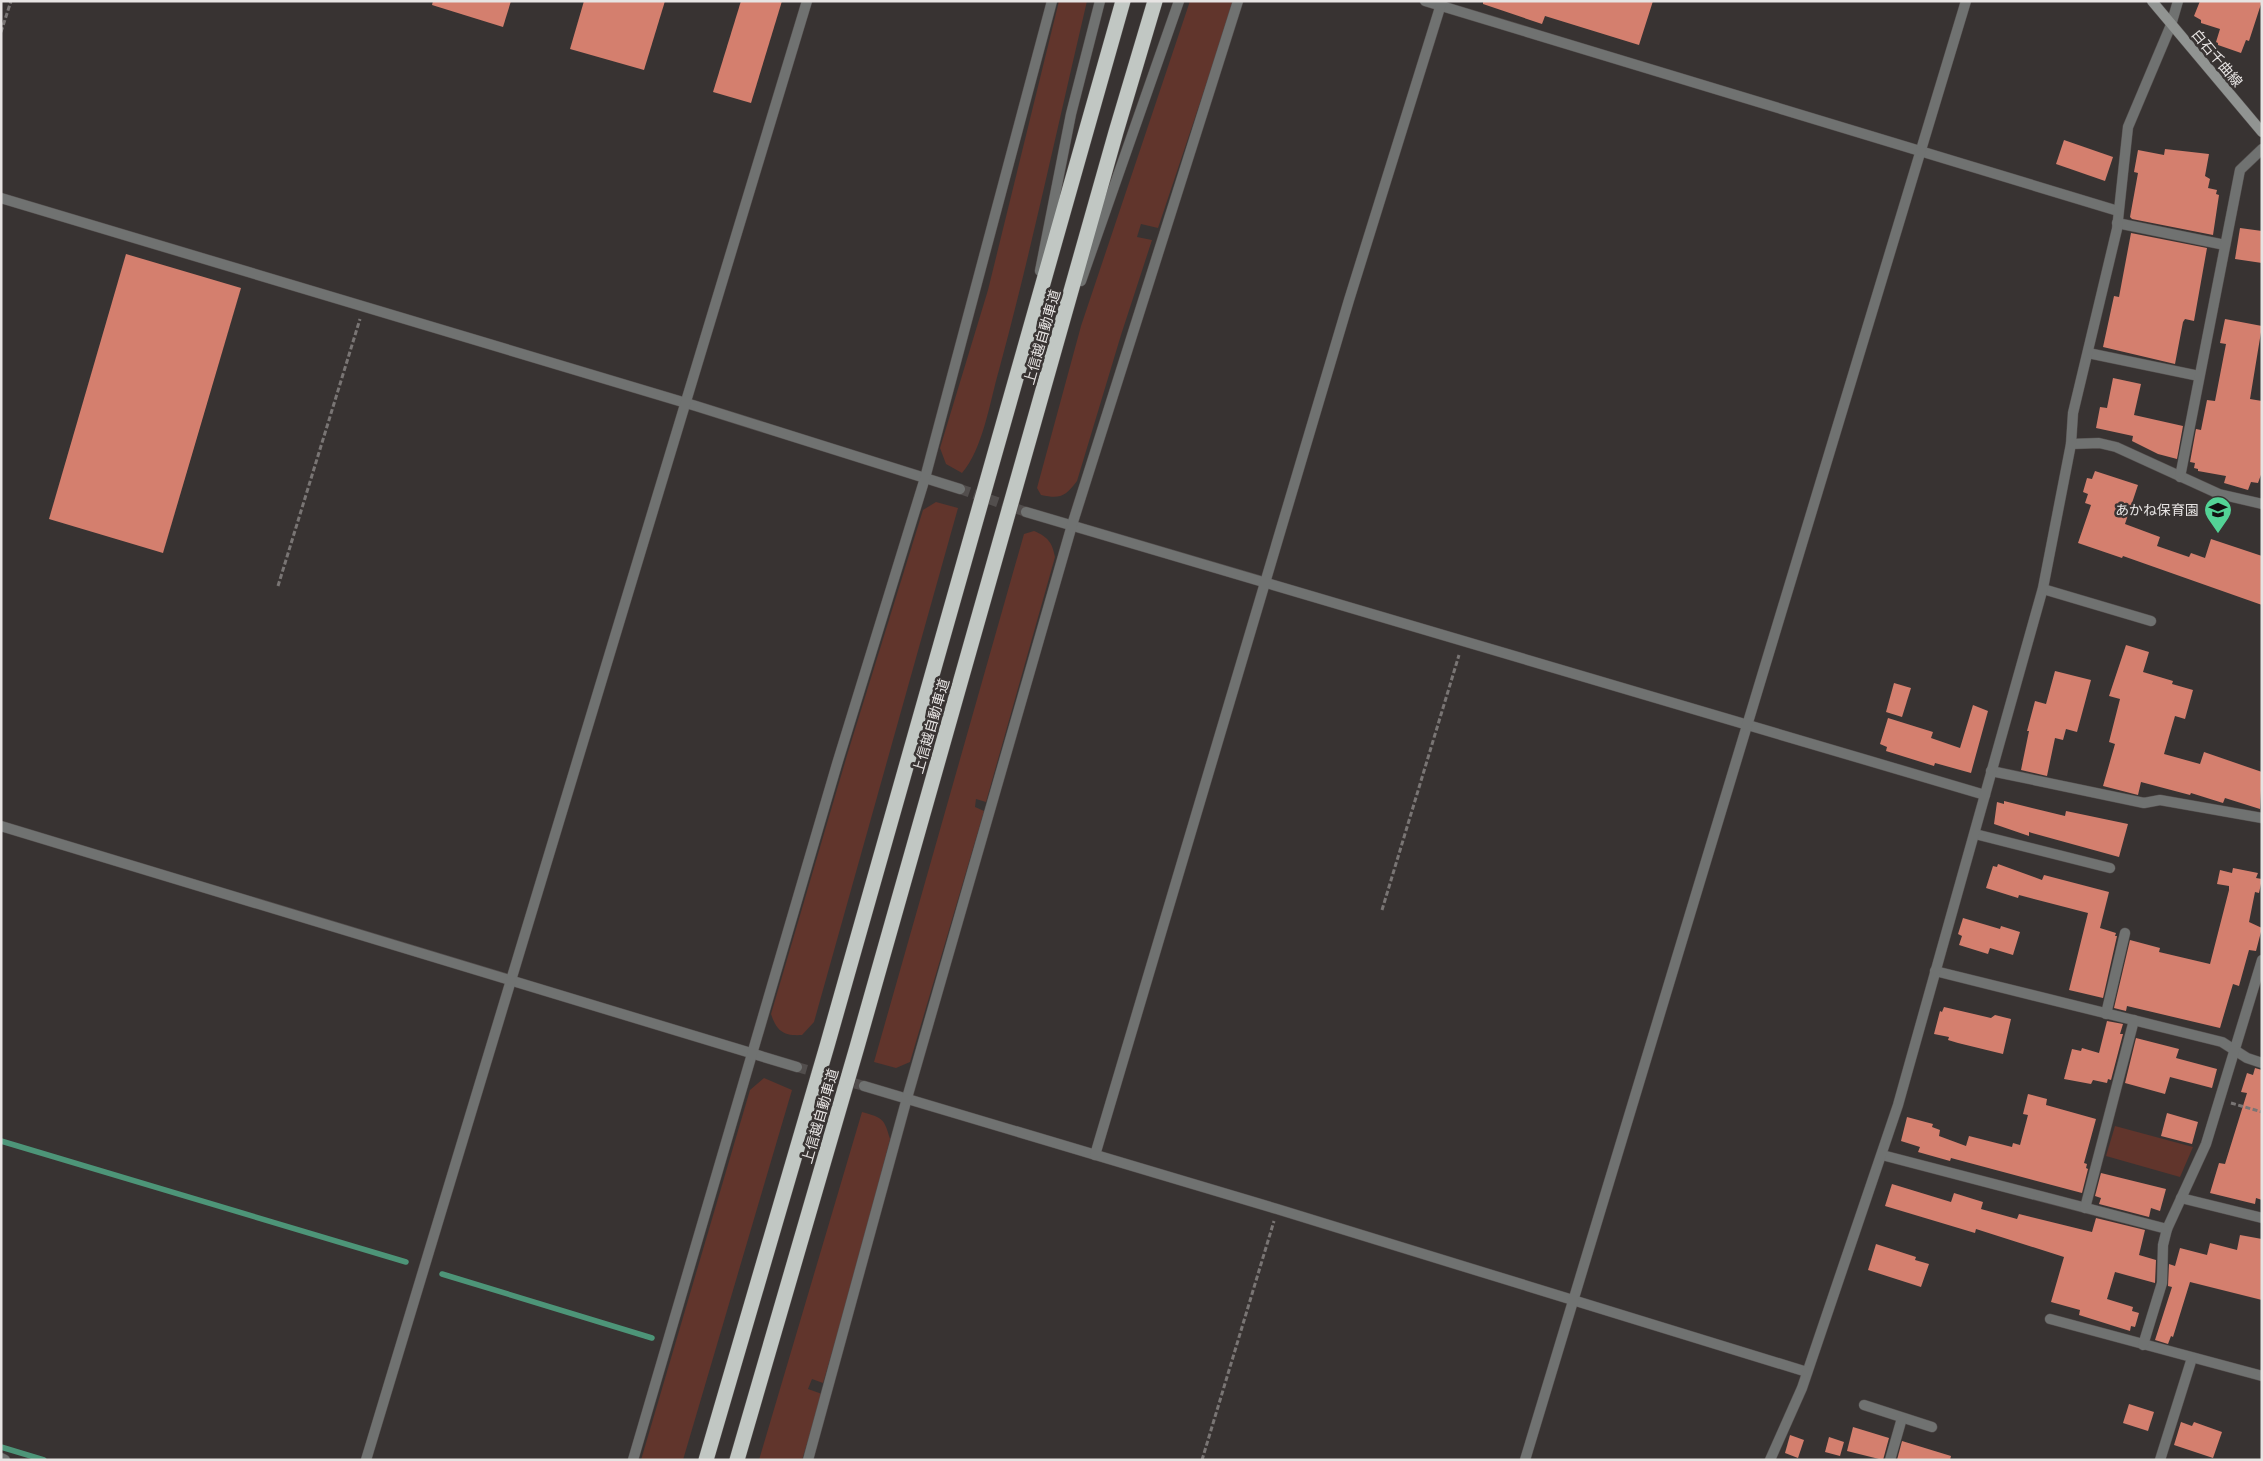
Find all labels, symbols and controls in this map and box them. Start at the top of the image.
street label: 白石千曲線 [2188,25,2247,91]
street label: 上信越自動車道 [1019,287,1064,387]
school or university icon: あかね保育園 [2203,495,2233,534]
place label: あかね保育園 [2115,500,2199,519]
street label: 上信越自動車道 [908,676,953,776]
street label: 上信越自動車道 [797,1066,842,1166]

